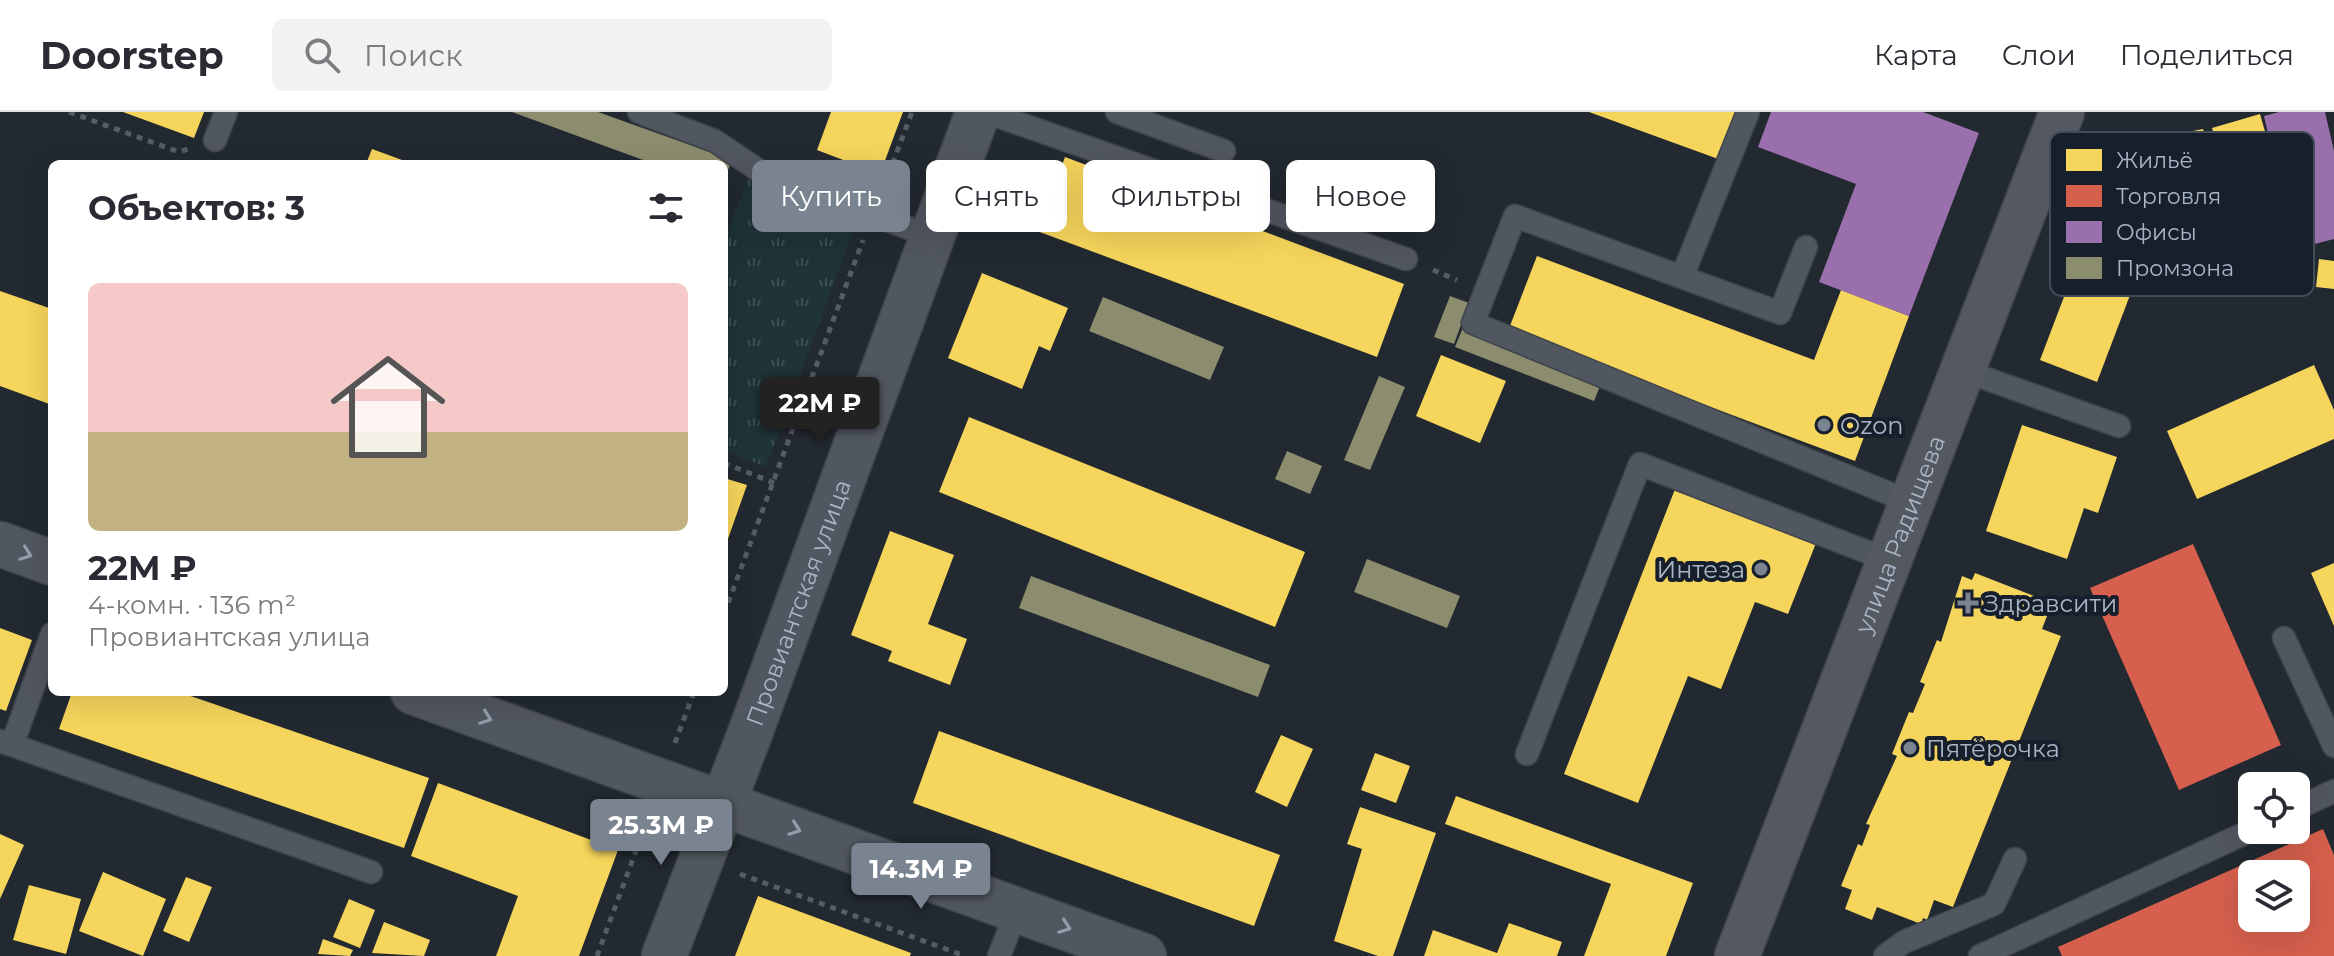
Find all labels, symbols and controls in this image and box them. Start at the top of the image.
search box [272,19,832,91]
text: Doorstep [40,32,224,79]
icon: search [300,33,344,77]
text: Поиск [364,37,463,74]
text: Карта [1874,38,1958,72]
text: Слои [2002,38,2076,72]
text: Поделиться [2120,38,2294,72]
legend [2050,132,2314,296]
text: Жильё [2116,147,2193,174]
chip: Купить [752,160,910,232]
chip: Снять [926,160,1067,232]
chip: Фильтры [1083,160,1270,232]
chip: Новое [1286,160,1435,232]
text: Торговля [2116,183,2221,210]
icon: filters [644,186,688,230]
text: Объектов: 3 [88,187,305,229]
text: Офисы [2116,219,2197,246]
text: Промзона [2116,255,2234,282]
icon: home [316,335,460,479]
pin: 22M ₽ [764,377,876,445]
text: 22M ₽ [778,387,862,419]
place label: Ozon [1840,411,1903,440]
marker: Ozon [1815,416,1833,434]
street label: улица Радищева [1848,431,1951,638]
street label: Провиантская улица [739,475,856,730]
one-way arrow [18,544,32,560]
text: 22M ₽ [88,547,197,589]
place label: Интеза [1657,555,1745,584]
marker: Интеза [1752,560,1770,578]
text: 4-комн. · 136 m² [88,589,296,621]
place label: Здравсити [1984,589,2117,618]
marker: Здравсити [1959,594,1977,612]
text: Провиантская улица [88,621,370,653]
one-way arrow [478,709,492,725]
place label: Пятёрочка [1926,734,2060,763]
marker: Пятёрочка [1901,739,1919,757]
map controls [2238,772,2310,932]
button: locate [2238,772,2310,844]
pin: 25.3M ₽ [587,799,735,867]
text: 25.3M ₽ [608,809,714,841]
one-way arrow [787,819,801,836]
pin: 14.3M ₽ [847,843,995,911]
text: 14.3M ₽ [869,853,973,885]
button: layers [2238,860,2310,932]
one-way arrow [1057,918,1071,934]

